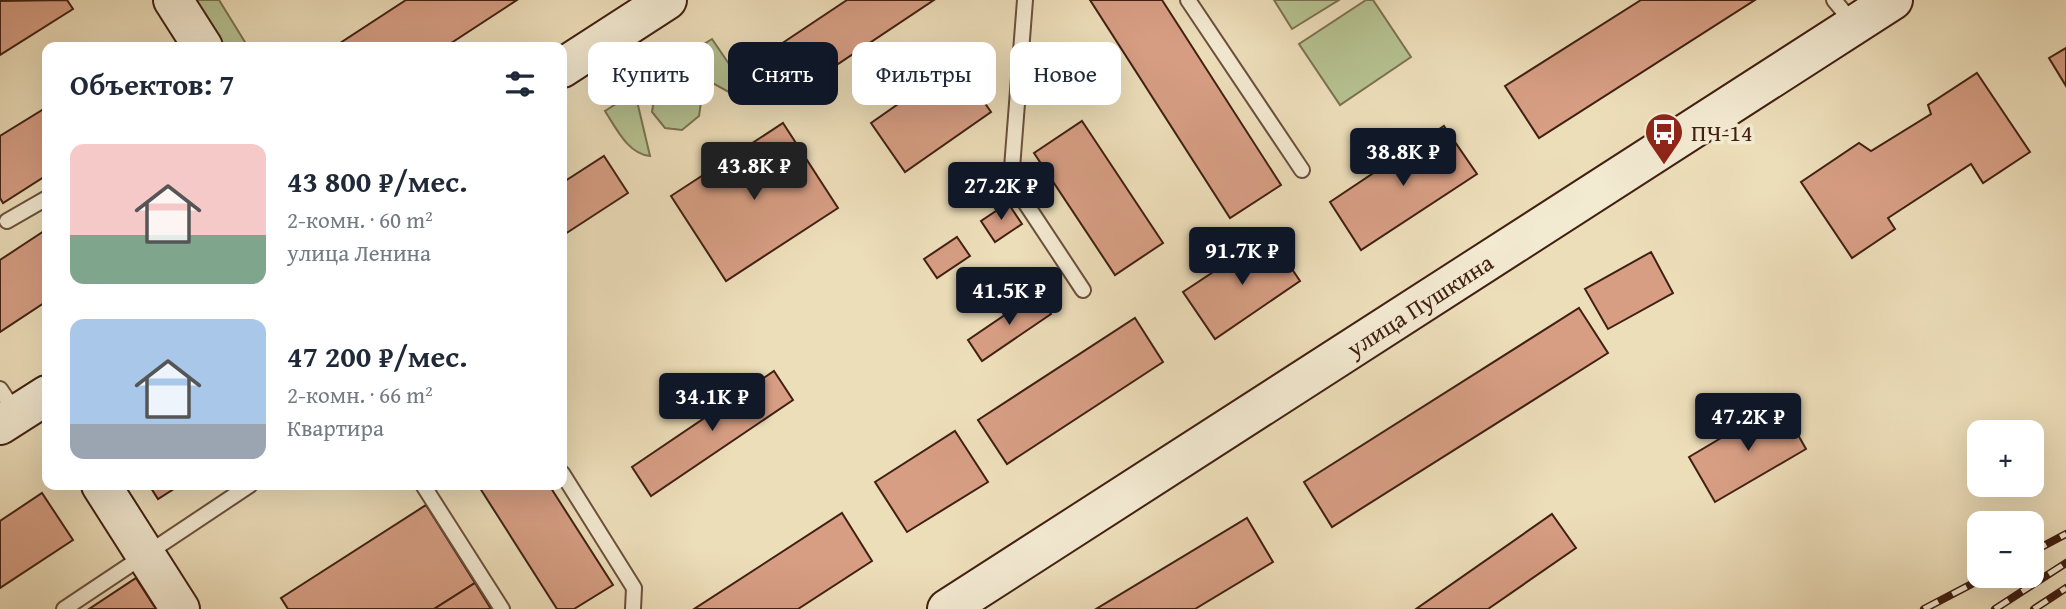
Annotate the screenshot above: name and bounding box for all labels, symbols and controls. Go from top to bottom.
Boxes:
chip: Купить [588,42,714,105]
chip: Снять [728,42,838,105]
chip: Фильтры [852,42,996,105]
chip: Новое [1010,42,1121,105]
text: Объектов: 7 [70,62,234,106]
icon: filters [501,65,539,103]
bus stop icon: ПЧ-14 [1643,111,1685,166]
place label: ПЧ-14 [1691,115,1752,150]
pin: 38.8K ₽ [1338,128,1468,188]
text: 38.8K ₽ [1366,134,1440,167]
pin: 43.8K ₽ [689,142,819,202]
text: 43.8K ₽ [717,148,791,181]
text: 43 800 ₽/мес. [287,159,468,203]
pin: 27.2K ₽ [936,162,1066,222]
text: 27.2K ₽ [964,168,1038,201]
icon: home [126,172,210,256]
text: 2-комн. · 60 m² [287,203,433,236]
pin: 91.7K ₽ [1177,228,1307,287]
text: 91.7K ₽ [1205,233,1279,266]
text: улица Ленина [287,236,431,269]
street label: улица Пушкина [1339,244,1500,366]
pin: 41.5K ₽ [944,268,1074,327]
text: 41.5K ₽ [972,273,1046,306]
text: 47 200 ₽/мес. [287,334,468,378]
icon: home [126,347,210,431]
pin: 34.1K ₽ [647,374,777,433]
text: 2-комн. · 66 m² [287,378,433,411]
text: 34.1K ₽ [675,379,749,412]
pin: 47.2K ₽ [1683,393,1813,453]
text: 47.2K ₽ [1711,399,1785,432]
text: Квартира [287,411,384,444]
map controls [1967,420,2044,588]
button: + [1967,420,2044,497]
button: − [1967,511,2044,588]

